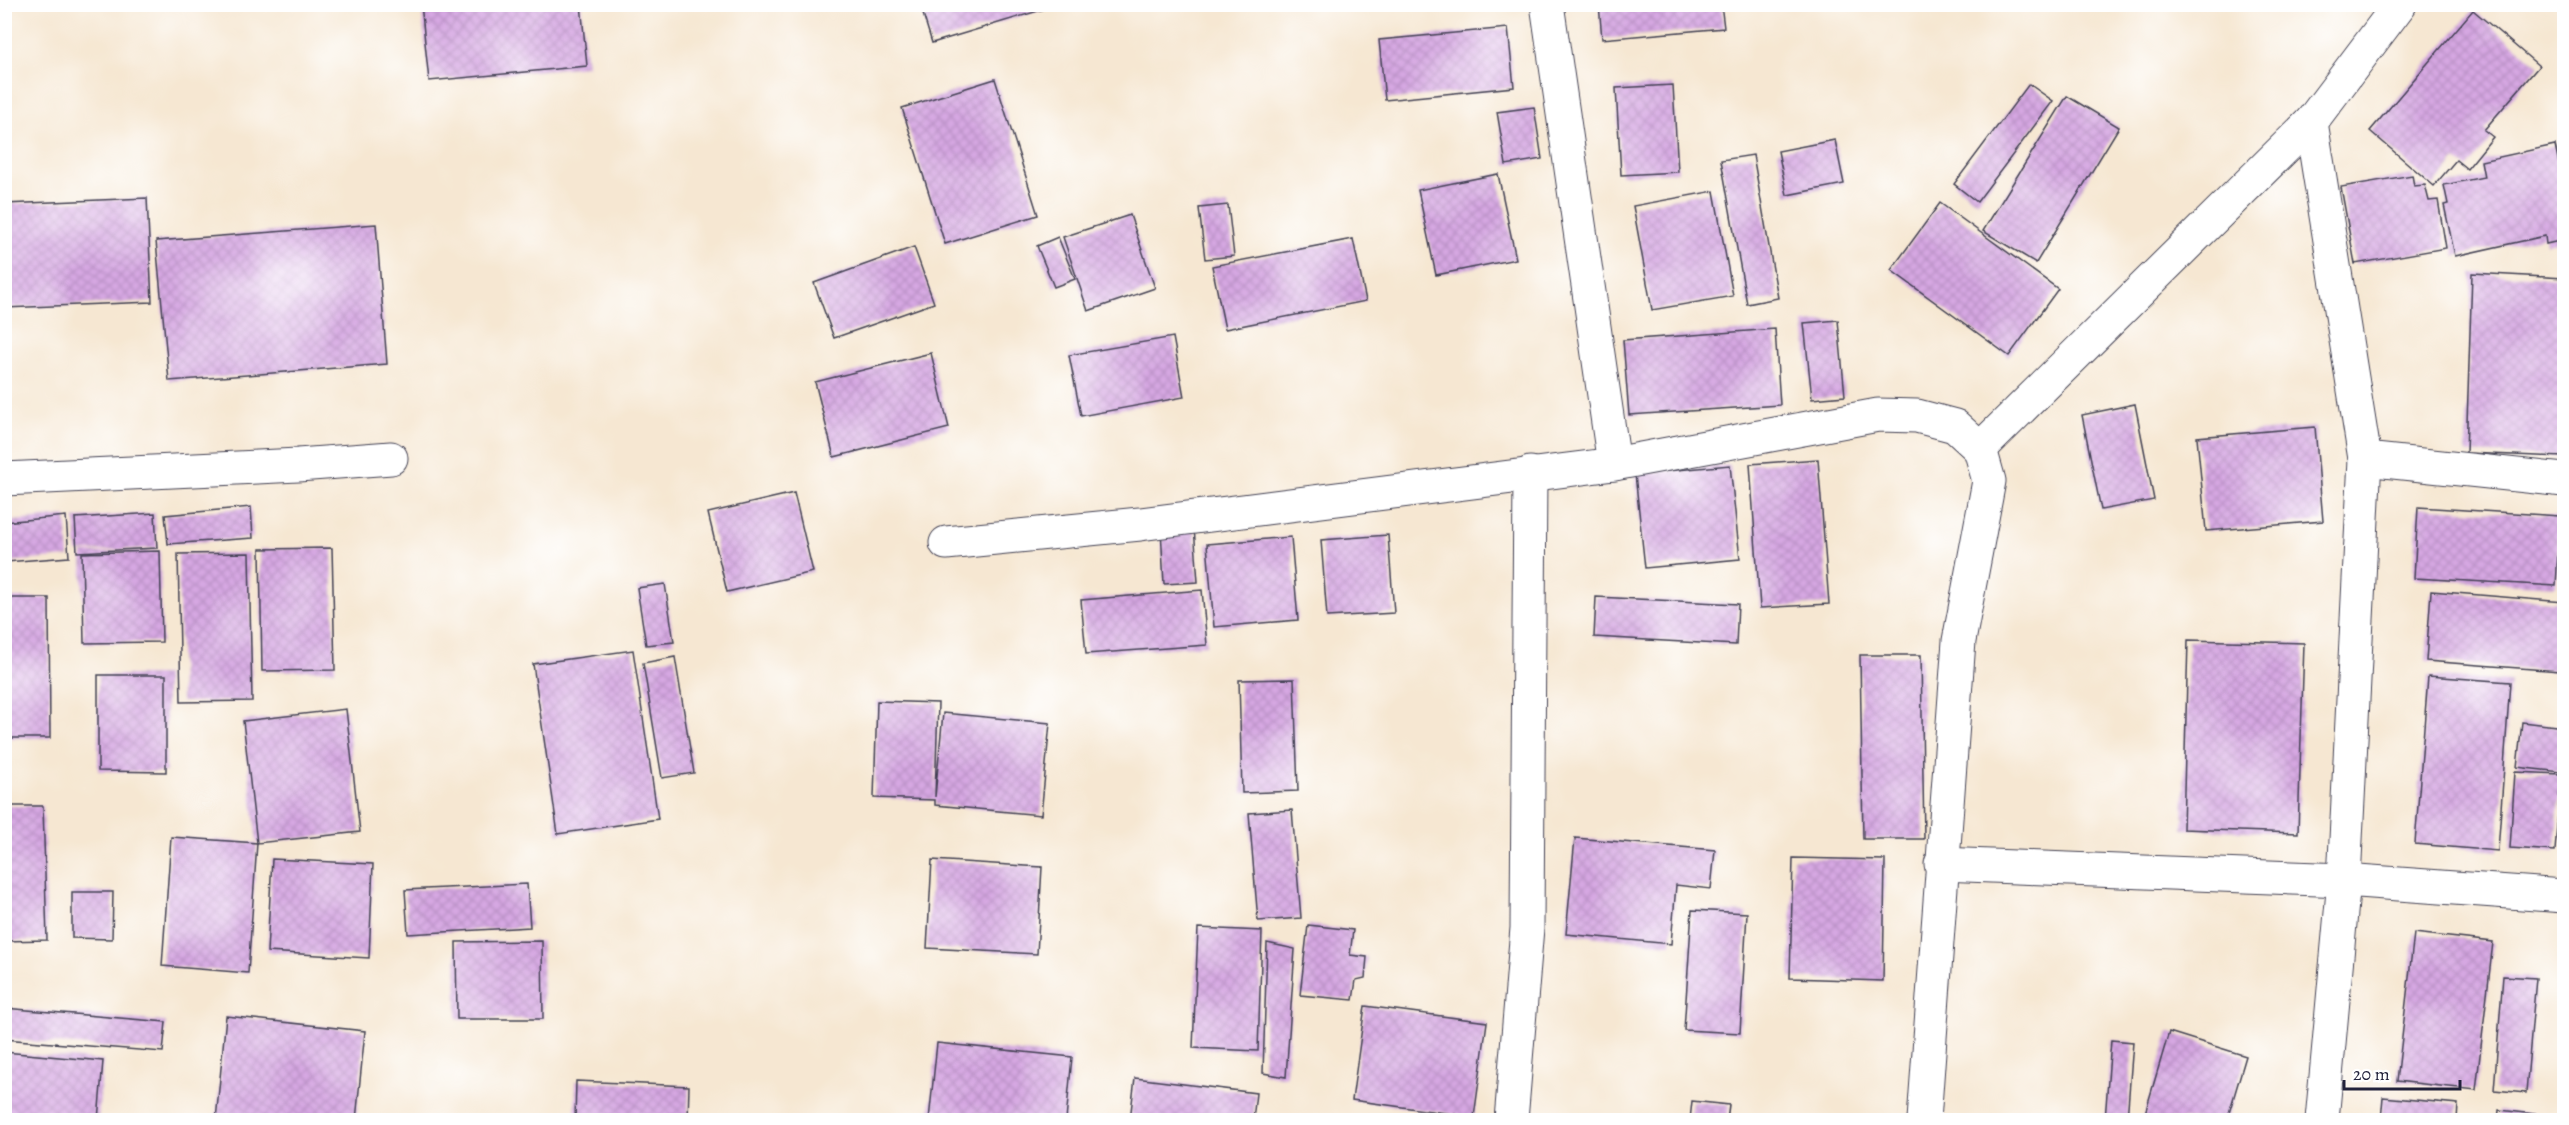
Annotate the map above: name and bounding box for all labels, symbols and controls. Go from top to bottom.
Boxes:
scale bar [2344,1053,2460,1091]
text: 20 m [2353,1062,2390,1086]

